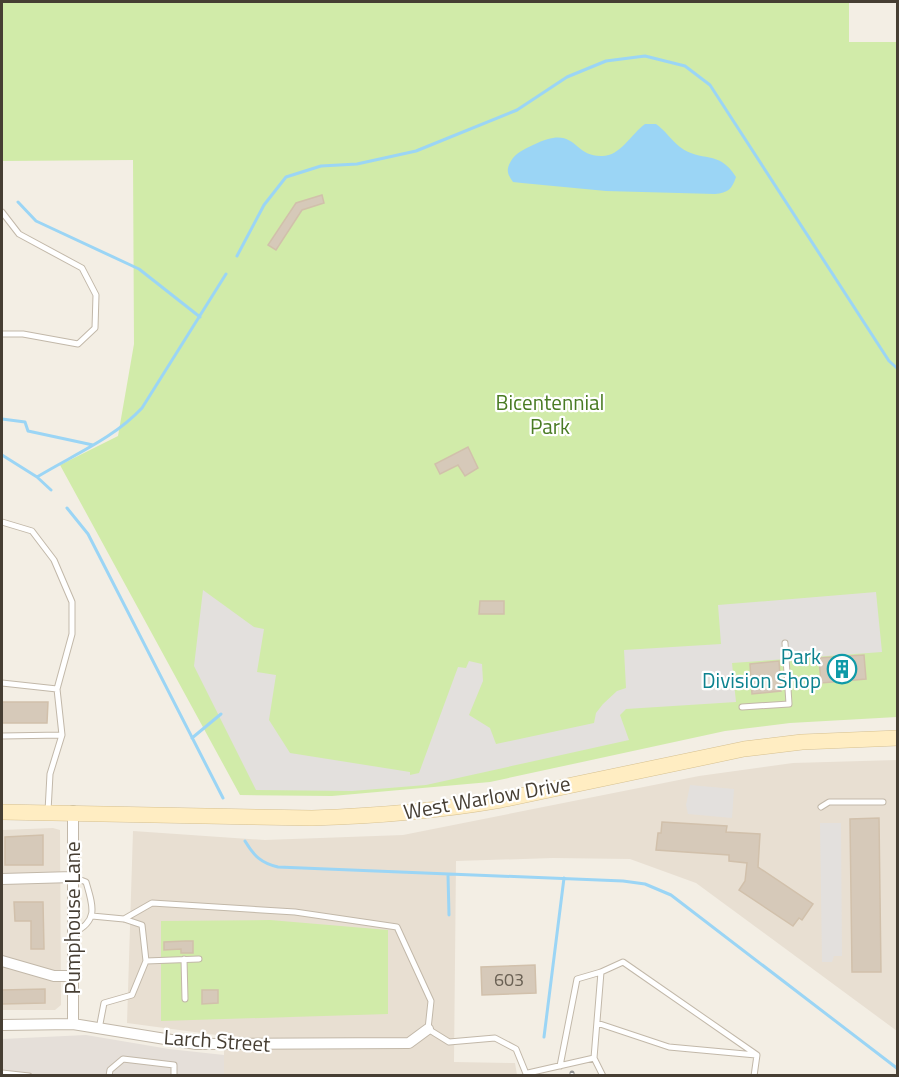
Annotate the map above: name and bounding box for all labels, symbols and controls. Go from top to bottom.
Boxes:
park label: Bicentennial Park [496,386,604,442]
place label: Park Division Shop [702,640,821,696]
building icon: Park Division Shop [826,653,858,685]
street label: West Warlow Drive [401,767,573,827]
street label: Pumphouse Lane [56,841,88,995]
house number: 603 [494,966,524,993]
street label: Larch Street [163,1020,272,1060]

